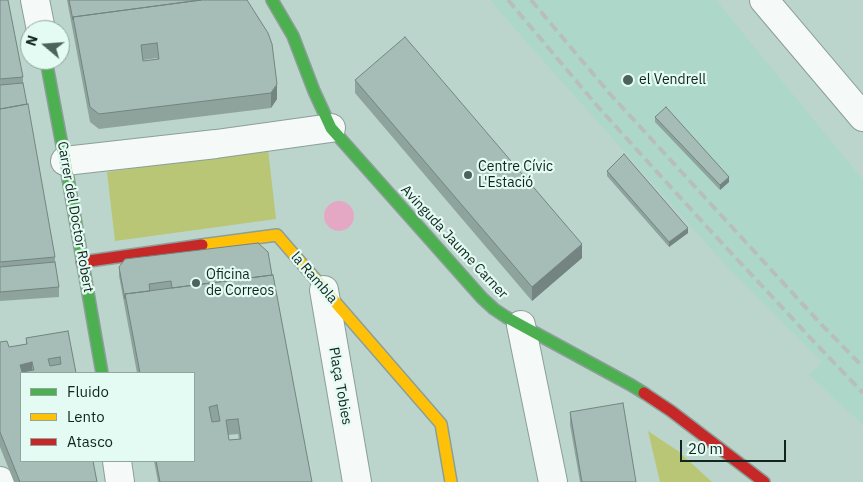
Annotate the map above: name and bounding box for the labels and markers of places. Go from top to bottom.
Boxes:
place label: el Vendrell [639,72,706,88]
marker: el Vendrell [621,73,635,87]
place label: Centre Cívic L'Estació [478,159,553,192]
marker: Centre Cívic L'Estació [462,169,474,181]
place label: Oficina de Correos [206,267,274,300]
marker: Oficina de Correos [190,277,202,289]

